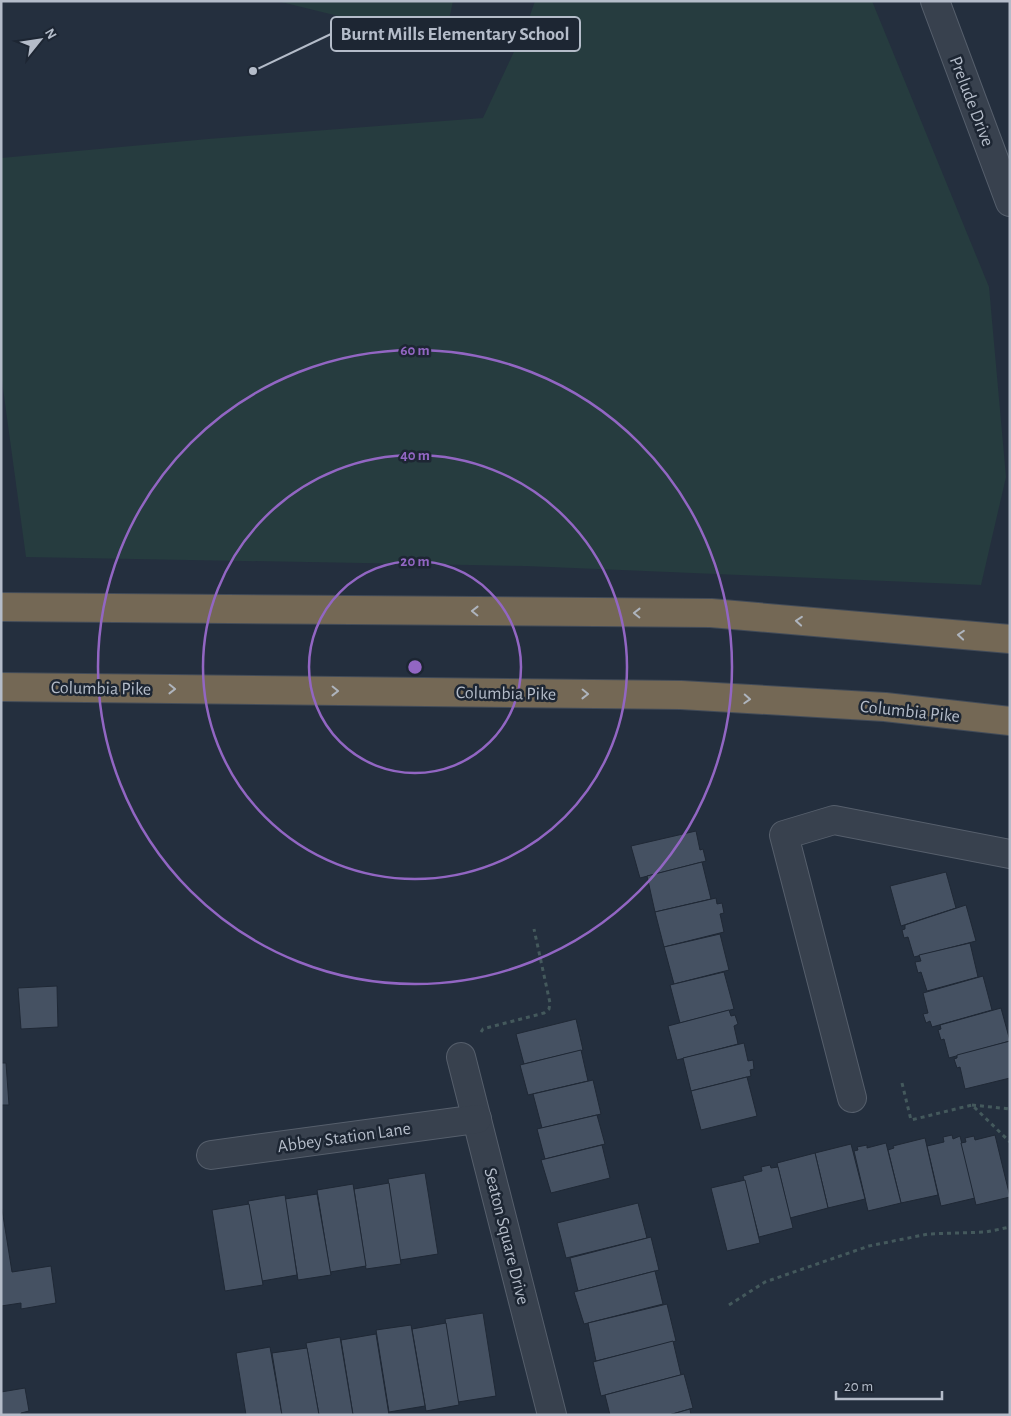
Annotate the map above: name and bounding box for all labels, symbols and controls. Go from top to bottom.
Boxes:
north arrow [15,15,65,65]
callout: Burnt Mills Elementary School [331,17,580,51]
text: Burnt Mills Elementary School [340,25,570,44]
text: N [42,26,59,42]
street label: Prelude Drive [946,54,996,149]
text: 60 m [400,343,430,358]
text: 40 m [400,448,430,463]
text: 20 m [400,554,430,569]
one-way arrow [470,606,478,616]
one-way arrow [633,608,640,618]
one-way arrow [795,616,803,627]
one-way arrow [957,629,965,640]
centre of rings [406,658,424,676]
street label: Columbia Pike [51,679,151,699]
one-way arrow [169,684,177,694]
street label: Columbia Pike [456,684,556,704]
one-way arrow [332,686,339,696]
one-way arrow [582,689,589,699]
one-way arrow [744,693,752,704]
street label: Columbia Pike [859,698,961,726]
street label: Abbey Station Lane [276,1120,412,1156]
street label: Seaton Square Drive [480,1166,532,1306]
scale bar [836,1368,942,1400]
text: 20 m [844,1379,873,1394]

